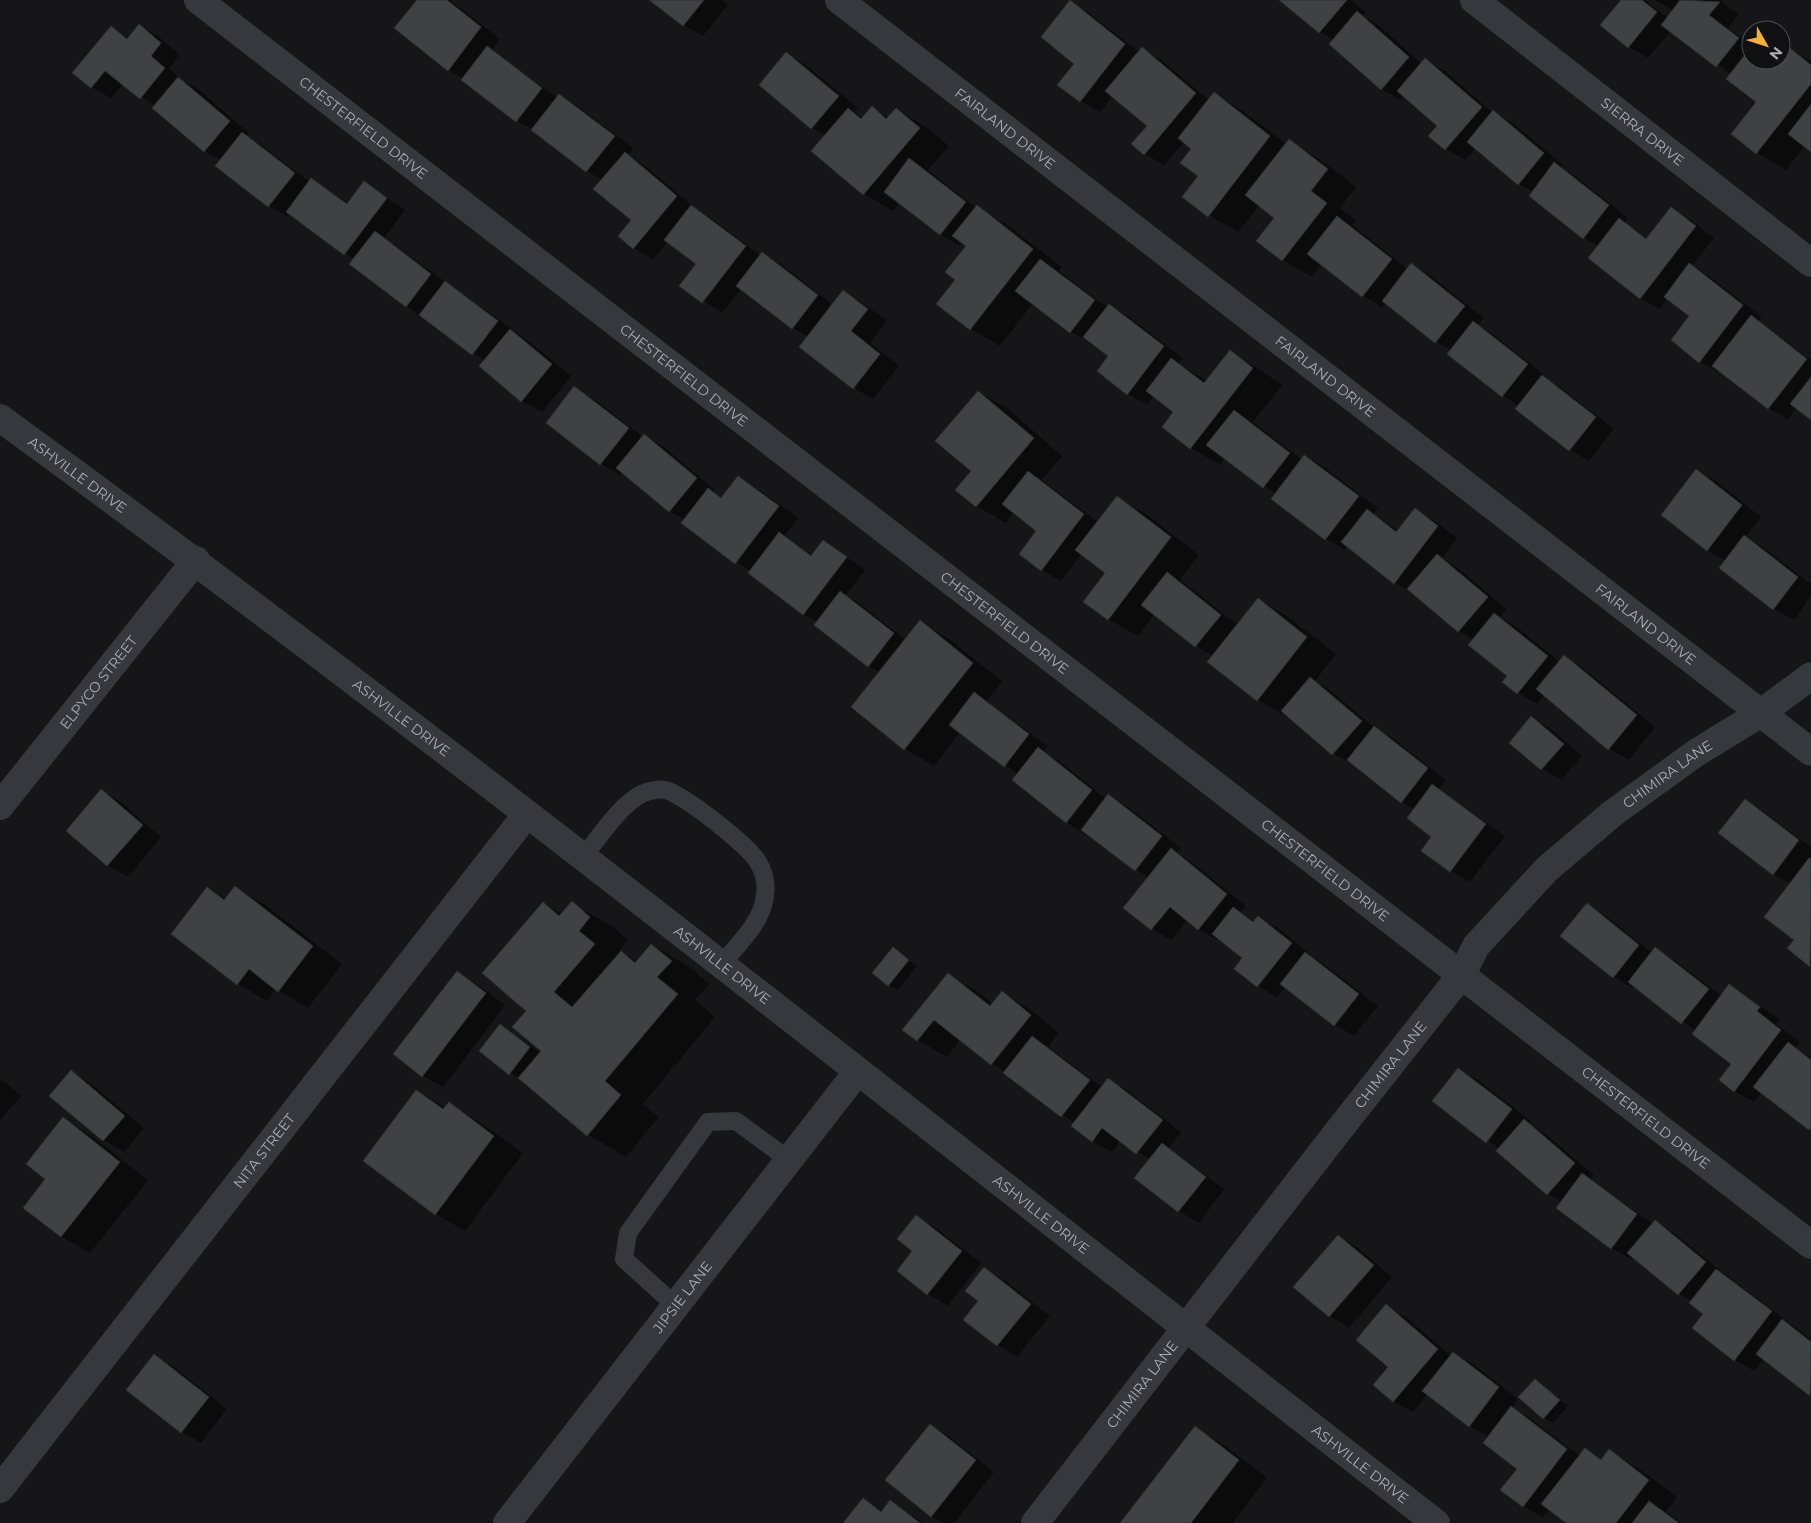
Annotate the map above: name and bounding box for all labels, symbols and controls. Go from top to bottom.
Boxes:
north arrow [1741,20,1791,70]
text: N [1766,43,1787,63]
street label: CHESTERFIELD DRIVE [296,72,431,183]
street label: FAIRLAND DRIVE [951,84,1059,173]
street label: SIERRA DRIVE [1597,94,1688,170]
street label: CHESTERFIELD DRIVE [616,320,752,430]
street label: FAIRLAND DRIVE [1271,332,1379,421]
street label: ASHVILLE DRIVE [25,433,130,517]
street label: CHESTERFIELD DRIVE [937,567,1072,678]
street label: FAIRLAND DRIVE [1592,580,1700,669]
street label: ELPYCO STREET [56,632,141,733]
street label: ASHVILLE DRIVE [349,675,454,761]
street label: CHIMIRA LANE [1619,736,1716,812]
street label: CHESTERFIELD DRIVE [1257,815,1393,925]
street label: ASHVILLE DRIVE [670,922,774,1008]
street label: CHIMIRA LANE [1351,1017,1430,1112]
street label: CHESTERFIELD DRIVE [1578,1062,1714,1173]
street label: NITA STREET [229,1110,299,1192]
street label: ASHVILLE DRIVE [989,1171,1093,1258]
street label: JIPSIE LANE [648,1258,716,1337]
street label: CHIMIRA LANE [1102,1337,1182,1432]
street label: ASHVILLE DRIVE [1308,1421,1412,1507]

